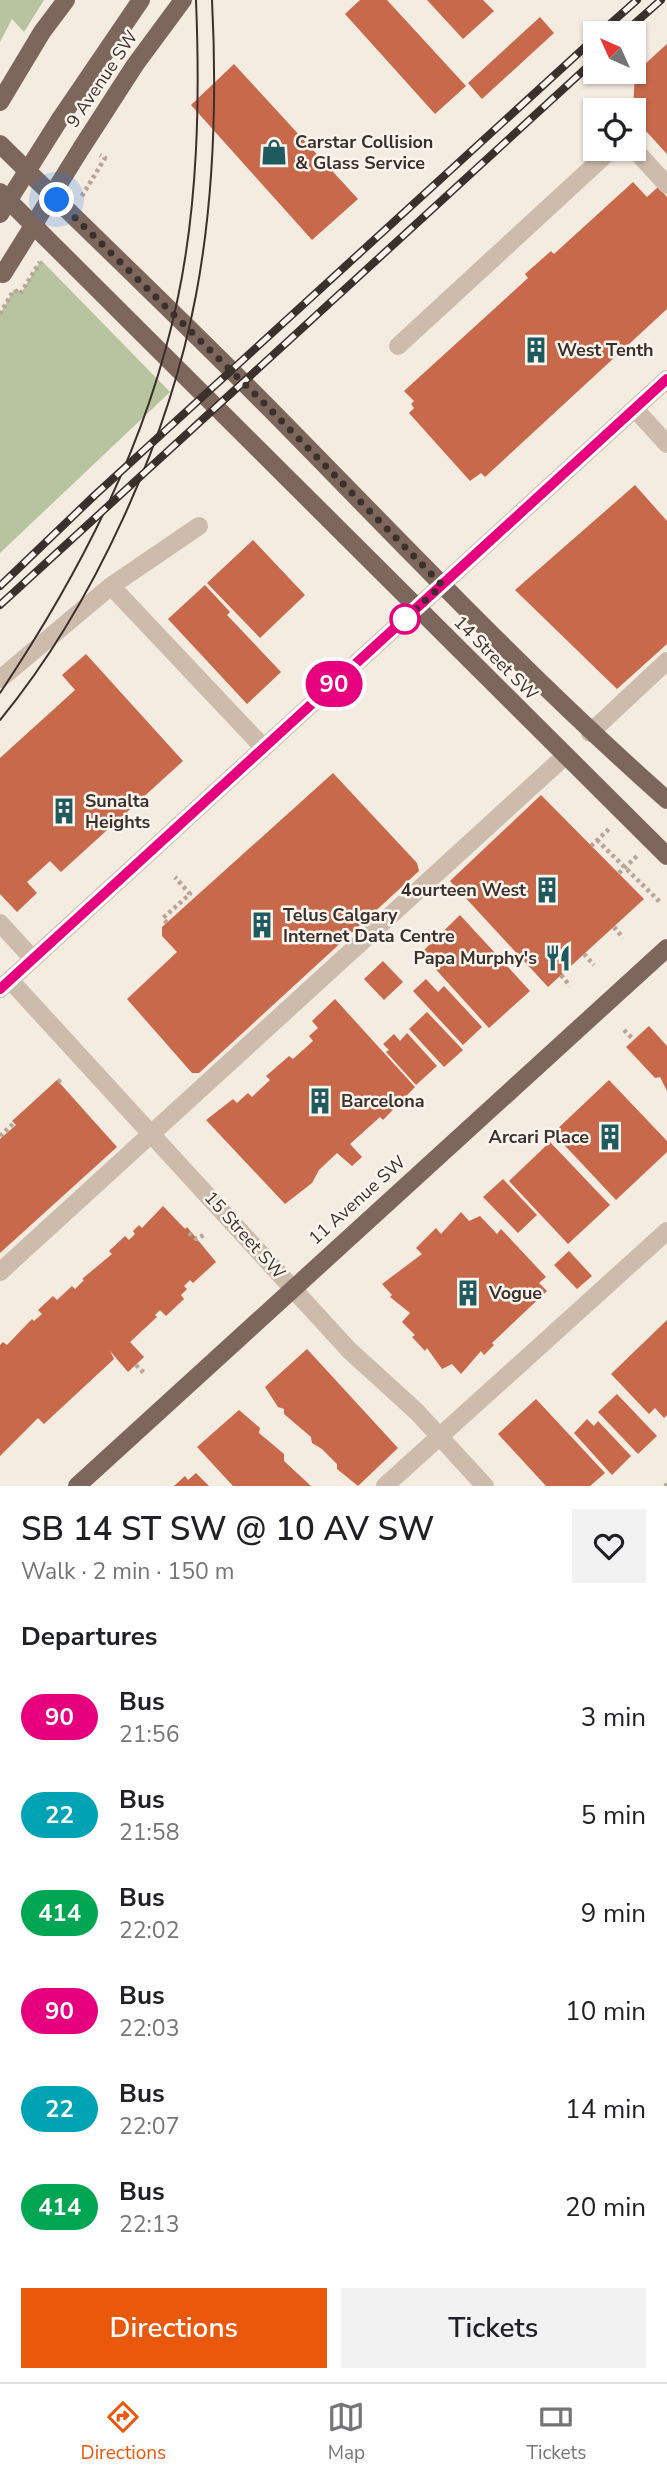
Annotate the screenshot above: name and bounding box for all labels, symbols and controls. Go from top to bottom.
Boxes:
north arrow [583,21,646,84]
map controls [583,21,646,161]
street label: 9 Avenue SW [61,26,143,132]
button: locate [583,98,646,161]
place label: Carstar Collision & Glass Service [295,130,433,175]
shop icon: Carstar Collision & Glass Service [259,137,289,167]
your location [39,182,74,217]
building icon: West Tenth [521,335,551,365]
place label: West Tenth [557,338,654,362]
unlabelled marker [390,604,420,634]
street label: 14 Street SW [448,610,544,706]
line badge: 90 [302,661,366,707]
text: 90 [320,668,348,700]
place label: Sunalta Heights [85,789,151,834]
building icon: Sunalta Heights [49,796,79,826]
building icon: 4ourteen West [532,875,562,905]
place label: 4ourteen West [401,878,526,902]
place label: Telus Calgary Internet Data Centre [283,903,455,948]
building icon: Telus Calgary Internet Data Centre [247,910,277,940]
restaurant icon: Papa Murphy's [543,943,573,973]
place label: Papa Murphy's [413,946,537,970]
building icon: Barcelona [305,1086,335,1116]
place label: Barcelona [341,1089,425,1113]
building icon: Arcari Place [595,1122,625,1152]
place label: Arcari Place [489,1125,589,1149]
street label: 11 Avenue SW [303,1150,411,1250]
street label: 15 Street SW [199,1186,291,1284]
building icon: Vogue [453,1278,483,1308]
place label: Vogue [488,1281,542,1305]
text: SB 14 ST SW @ 10 AV SW [21,1507,434,1552]
button: heart [572,1509,646,1583]
text: Walk · 2 min · 150 m [21,1556,234,1587]
text: Departures [21,1619,157,1654]
text: Bus [119,1684,165,1719]
text: 3 min [581,1700,646,1735]
text: 90 [45,1701,74,1733]
text: 21:56 [119,1719,179,1750]
text: Bus [119,1782,165,1817]
text: 5 min [581,1798,646,1833]
text: 22 [45,1799,74,1831]
text: 21:58 [119,1817,179,1848]
text: Bus [119,1880,165,1915]
text: 9 min [581,1896,646,1931]
text: 414 [38,1897,81,1929]
text: 22:02 [119,1915,179,1946]
text: Bus [119,1978,165,2013]
text: 10 min [565,1994,646,2029]
text: 90 [45,1995,74,2027]
text: 22:03 [119,2013,179,2044]
text: Bus [119,2076,165,2111]
text: 14 min [565,2092,646,2127]
text: 22 [45,2093,74,2125]
text: 22:07 [119,2111,179,2142]
text: Bus [119,2174,165,2209]
text: 20 min [565,2190,646,2225]
text: 414 [38,2191,81,2223]
text: 22:13 [119,2209,179,2240]
button: Directions [21,2288,327,2368]
button: Tickets [341,2288,646,2368]
tab: Directions [81,2398,166,2466]
tab: Map [327,2398,365,2466]
tab: Tickets [527,2398,586,2466]

